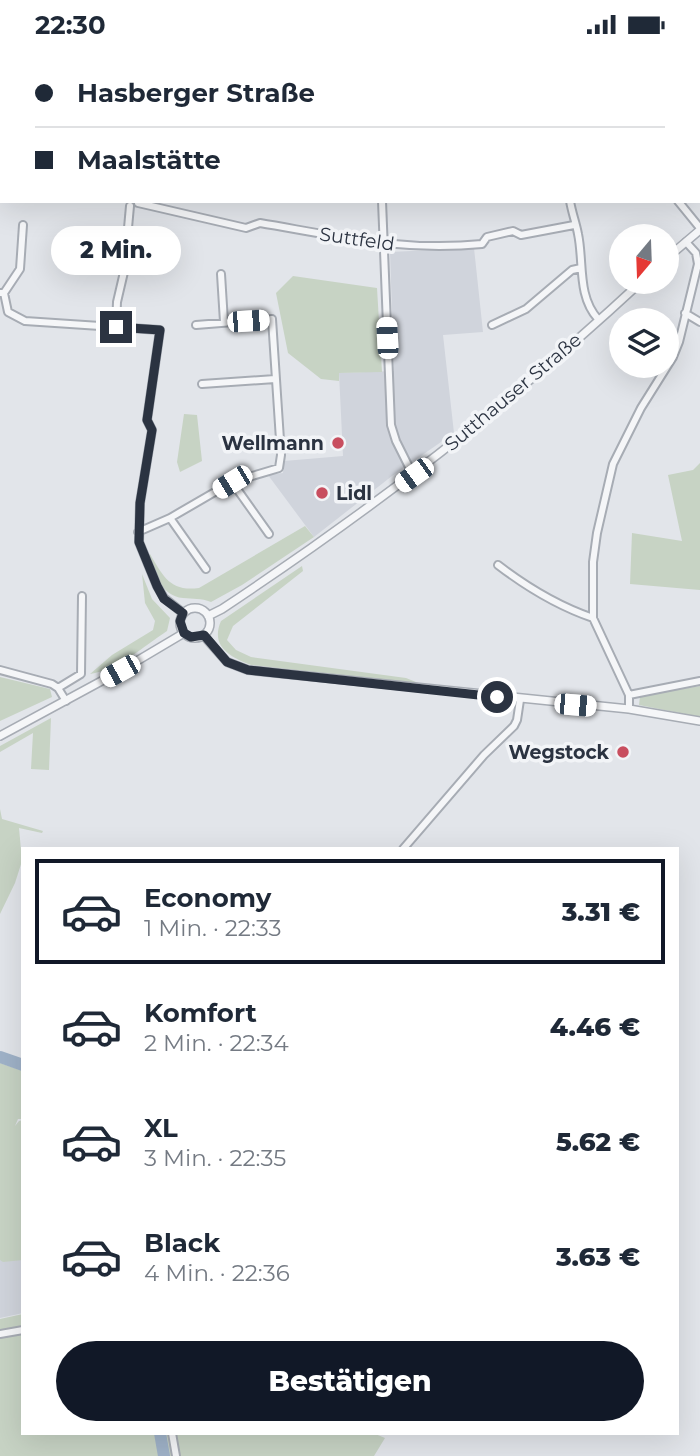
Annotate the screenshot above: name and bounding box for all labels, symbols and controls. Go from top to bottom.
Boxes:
text: 22:30 [35,9,106,41]
text: Hasberger Straße [77,77,315,109]
text: Maalstätte [77,144,221,176]
street label: Suttfeld [318,222,396,256]
north arrow [609,224,679,294]
map controls [609,224,679,378]
callout: 2 Min. [51,225,181,275]
text: 2 Min. [80,236,152,264]
button: layers [609,308,679,378]
car [227,309,270,333]
route end [100,311,132,343]
car [376,316,399,360]
street label: Sutthauser Straße [440,328,586,456]
place label: Wellmann [222,432,324,455]
marker: Wellmann [330,435,346,451]
car [391,454,438,496]
car [209,462,256,502]
place label: Lidl [336,482,372,505]
marker: Lidl [314,485,330,501]
car [97,652,144,690]
route start [481,681,513,713]
car [554,693,597,717]
place label: Wegstock [509,741,610,764]
marker: Wegstock [615,744,631,760]
icon: car [60,880,123,943]
text: Economy [144,882,271,914]
text: 3.31 € [562,896,640,928]
text: 1 Min. · 22:33 [144,914,282,942]
icon: car [60,995,123,1058]
text: Komfort [144,997,257,1029]
text: 4.46 € [550,1011,640,1043]
text: 2 Min. · 22:34 [144,1029,289,1057]
icon: car [60,1110,123,1173]
text: XL [144,1112,178,1144]
text: 5.62 € [556,1126,640,1158]
text: 3 Min. · 22:35 [144,1144,286,1172]
icon: car [60,1225,123,1288]
text: Black [144,1227,220,1259]
text: 3.63 € [556,1241,640,1273]
text: 4 Min. · 22:36 [144,1259,290,1287]
button: Bestätigen [56,1341,644,1421]

